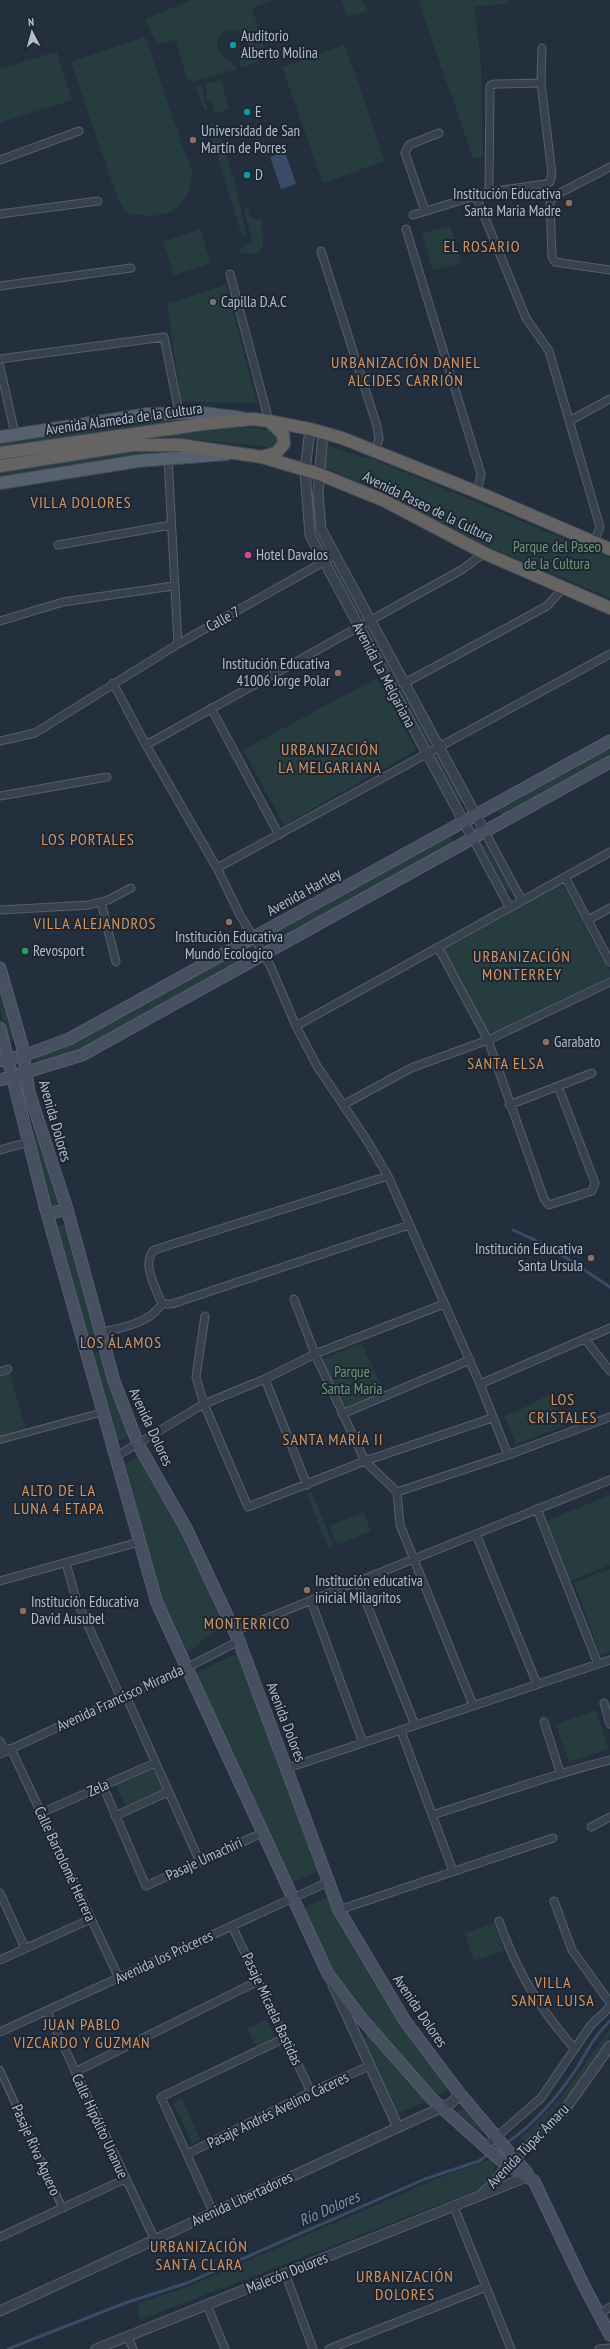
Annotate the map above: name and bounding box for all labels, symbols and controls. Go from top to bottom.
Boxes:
north arrow [12,12,52,52]
text: N [27,15,35,29]
place label: Auditorio Alberto Molina [241,26,318,62]
marker: Auditorio Alberto Molina [228,40,238,50]
place label: E [255,102,261,121]
marker: E [242,107,252,117]
place label: Universidad de San Martín de Porres [201,121,300,157]
marker: Universidad de San Martín de Porres [188,135,198,145]
place label: D [255,165,263,184]
marker: D [242,170,252,180]
place label: Institución Educativa Santa Maria Madre [453,184,561,220]
marker: Institución Educativa Santa Maria Madre [564,198,574,208]
district label: EL ROSARIO [444,236,520,256]
place label: Capilla D.A.C [221,292,287,311]
marker: Capilla D.A.C [208,297,218,307]
district label: URBANIZACIÓN DANIEL ALCIDES CARRIÓN [331,352,481,390]
street label: Avenida Alameda de la Cultura [44,398,203,439]
street label: Avenida Paseo de la Cultura [360,467,497,546]
district label: VILLA DOLORES [29,492,132,512]
park label: Parque del Paseo de la Cultura [513,537,601,573]
place label: Hotel Davalos [256,545,328,564]
marker: Hotel Davalos [243,550,253,560]
street label: Calle 7 [202,602,243,636]
street label: Avenida La Melgariana [349,619,420,731]
place label: Institución Educativa 41006 Jorge Polar [222,654,331,690]
marker: Institución Educativa 41006 Jorge Polar [333,668,343,678]
district label: URBANIZACIÓN LA MELGARIANA [278,739,382,777]
district label: LOS PORTALES [41,829,135,849]
street label: Avenida Hartley [263,863,344,920]
district label: VILLA ALEJANDROS [33,913,156,933]
marker: Institución Educativa Mundo Ecologico [224,917,234,927]
place label: Institución Educativa Mundo Ecologico [175,927,283,963]
place label: Revosport [33,941,85,960]
marker: Revosport [20,946,30,956]
district label: URBANIZACIÓN MONTERREY [473,946,571,984]
place label: Garabato [554,1032,601,1051]
marker: Garabato [541,1037,551,1047]
district label: SANTA ELSA [467,1053,545,1073]
street label: Avenida Dolores [35,1078,76,1164]
place label: Institución Educativa Santa Ursula [475,1239,583,1275]
marker: Institución Educativa Santa Ursula [586,1253,596,1263]
district label: LOS ÁLAMOS [80,1332,162,1352]
park label: Parque Santa Maria [321,1362,383,1398]
street label: Avenida Dolores [125,1385,178,1469]
district label: LOS CRISTALES [529,1389,597,1427]
district label: SANTA MARÍA II [283,1429,383,1449]
district label: ALTO DE LA LUNA 4 ETAPA [13,1480,105,1518]
place label: Institución educativa inicial Milagritos [315,1571,423,1607]
marker: Institución educativa inicial Milagritos [302,1585,312,1595]
place label: Institución Educativa David Ausubel [31,1592,139,1628]
marker: Institución Educativa David Ausubel [18,1606,28,1616]
district label: MONTERRICO [204,1613,290,1633]
street label: Avenida Francisco Miranda [53,1660,186,1735]
street label: Avenida Dolores [263,1679,310,1764]
street label: Zela [84,1774,112,1801]
street label: Calle Bartolomé Herrera [30,1803,100,1924]
street label: Pasaje Umachiri [163,1833,245,1885]
street label: Avenida los Próceres [112,1926,216,1988]
street label: Pasaje Micaela Bastidas [238,1949,307,2068]
street label: Avenida Dolores [389,1971,452,2051]
district label: VILLA SANTA LUISA [511,1972,595,2010]
district label: JUAN PABLO VIZCARDO Y GUZMAN [12,2014,151,2052]
street label: Pasaje Andrés Avelino Cáceres [204,2067,352,2152]
street label: Calle Hipólito Unanue [68,2070,133,2181]
street label: Avenida Túpac Amaru [483,2100,573,2192]
street label: Pasaje Riva Aguero [8,2101,65,2198]
street label: Avenida Libertadores [188,2167,295,2230]
water label: Río Dolores [296,2185,364,2230]
district label: URBANIZACIÓN SANTA CLARA [150,2236,248,2274]
street label: Malecón Dolores [243,2248,330,2297]
district label: URBANIZACIÓN DOLORES [356,2266,454,2304]

